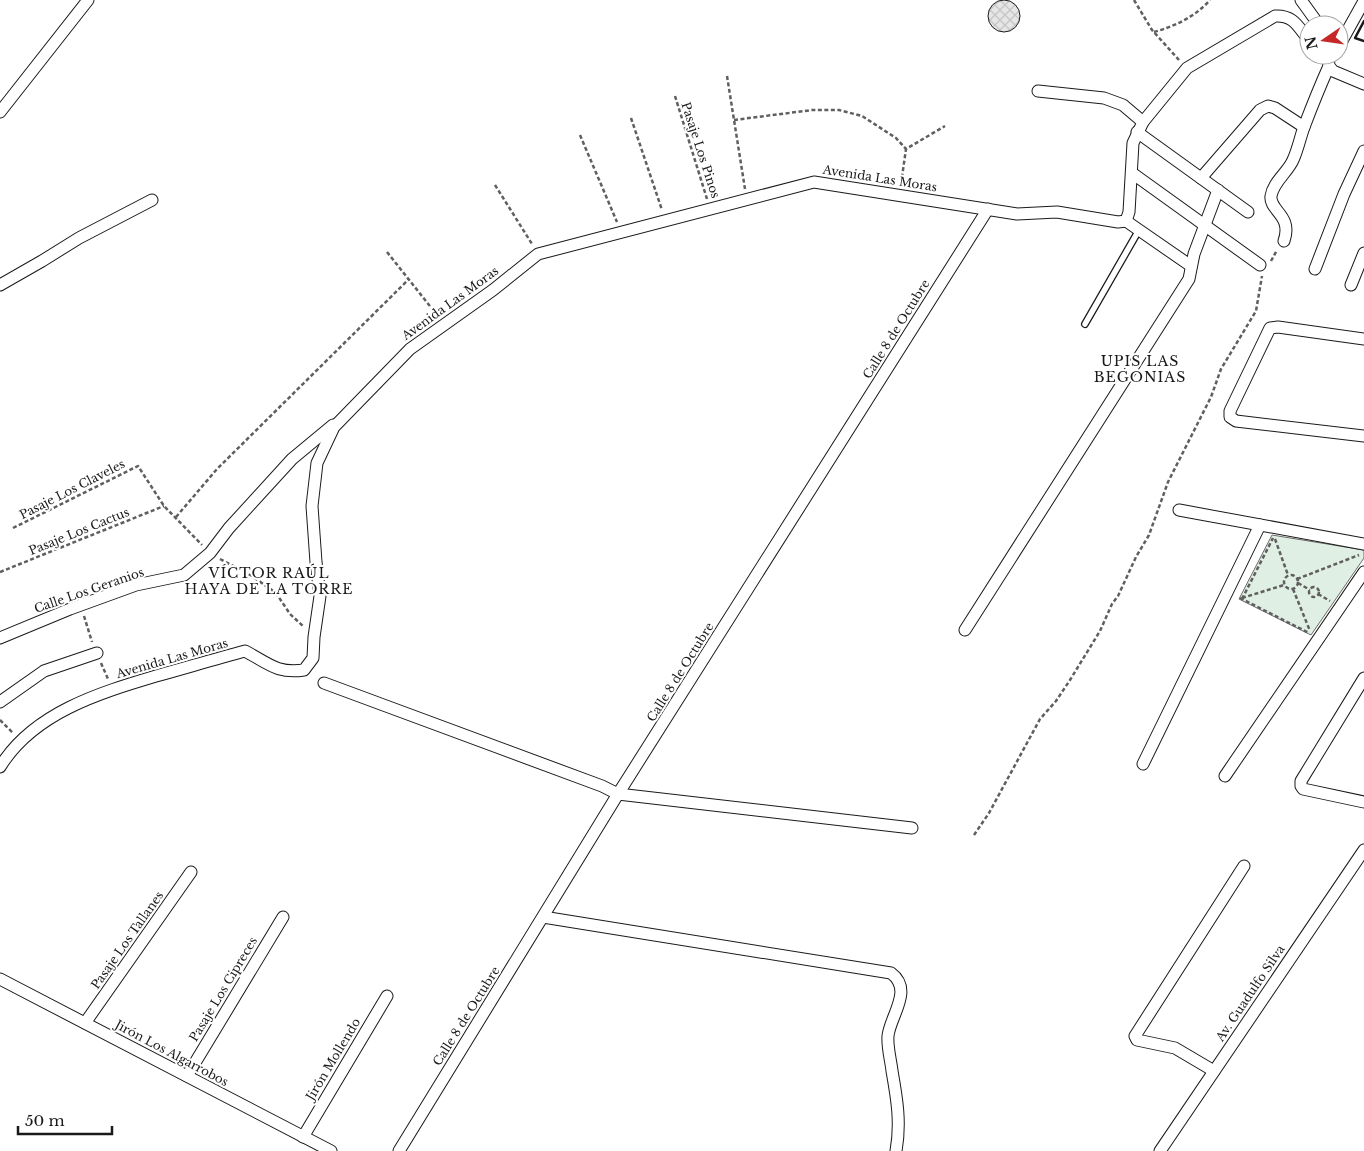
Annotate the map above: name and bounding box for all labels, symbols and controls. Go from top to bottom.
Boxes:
north arrow [1299,15,1349,65]
text: N [1301,34,1322,51]
street label: Pasaje Los Pinos [678,100,724,200]
street label: Avenida Las Moras [821,161,938,194]
street label: Avenida Las Moras [398,263,501,344]
street label: Calle 8 de Octubre [859,277,933,381]
district label: UPIS LAS BEGONIAS [1094,352,1186,386]
street label: Pasaje Los Claveles [17,456,127,522]
street label: Pasaje Los Cactus [27,504,131,558]
district label: VÍCTOR RAÚL HAYA DE LA TORRE [184,563,354,598]
street label: Calle Los Geranios [32,564,146,616]
street label: Calle 8 de Octubre [643,620,717,724]
street label: Avenida Las Moras [113,635,230,681]
street label: Pasaje Los Tallanes [88,888,166,992]
street label: Pasaje Los Cipreces [186,934,260,1044]
street label: Av. Guadulfo Silva [1212,942,1288,1045]
street label: Calle 8 de Octubre [429,964,503,1068]
street label: Jirón Mollendo [302,1015,364,1105]
street label: Jirón Los Algarrobos [111,1016,231,1089]
scale bar [18,1104,111,1136]
text: 50 m [25,1111,65,1130]

